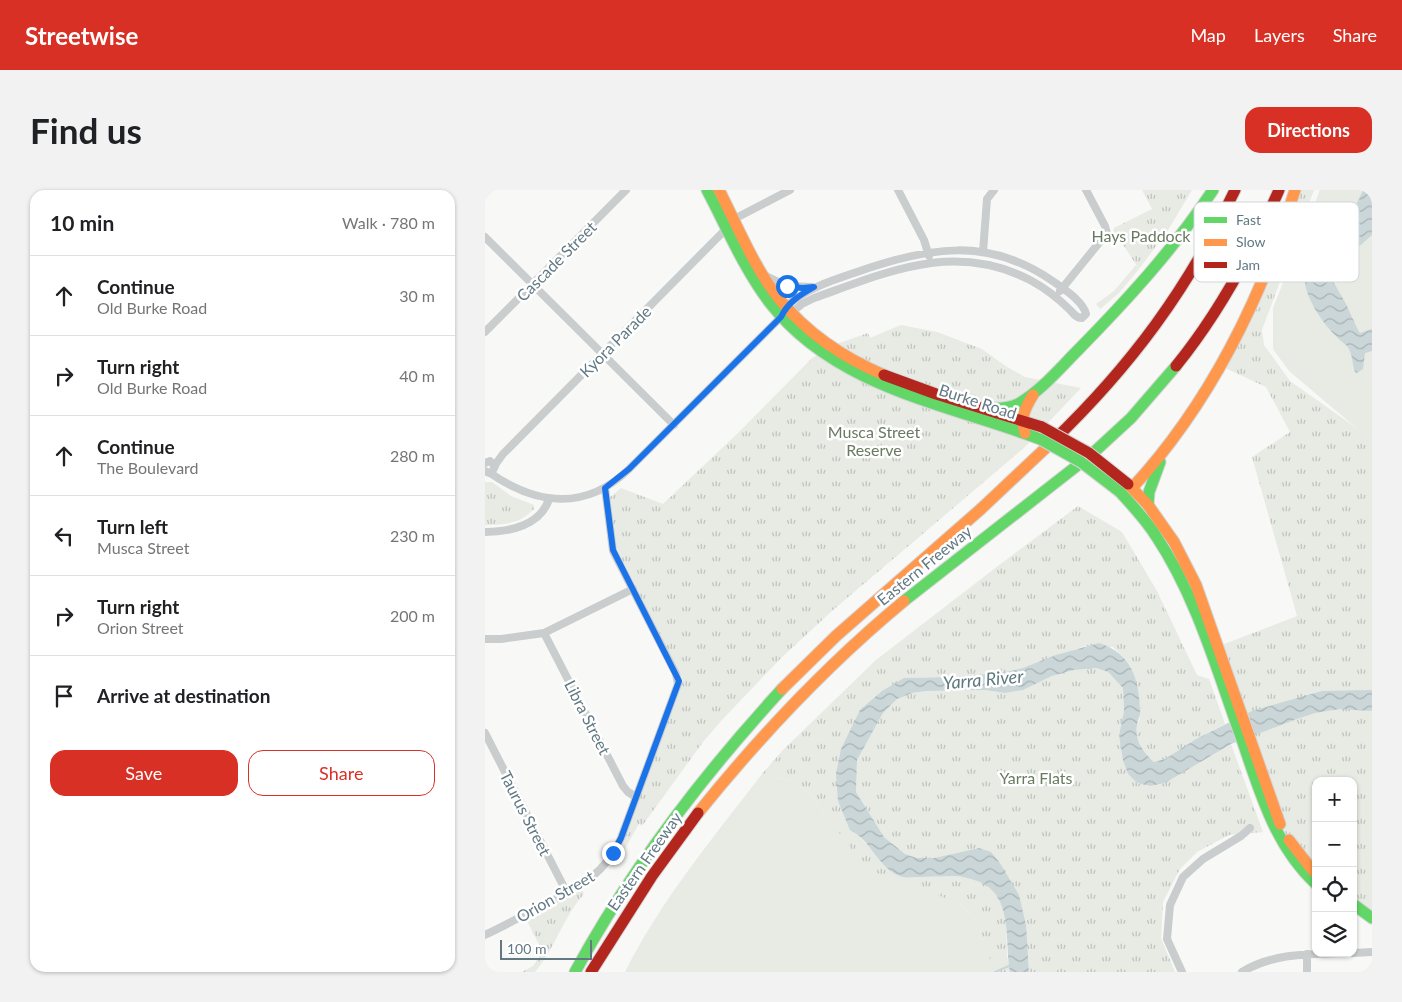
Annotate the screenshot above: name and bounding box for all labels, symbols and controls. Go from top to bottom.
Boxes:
text: Streetwise [25,21,138,50]
text: Map [1190,24,1226,46]
text: Layers [1254,24,1305,46]
text: Share [1333,24,1377,46]
button: Directions [1245,107,1372,153]
text: Find us [30,109,142,151]
legend [1194,202,1359,282]
text: 10 min [50,210,114,235]
text: Fast [1236,211,1261,228]
text: Walk · 780 m [342,213,435,232]
street label: Cascade Street [512,217,600,305]
park label: Hays Paddock [1092,226,1191,245]
text: Slow [1236,233,1266,250]
text: Jam [1236,256,1260,273]
text: Continue [97,275,175,298]
route start [776,275,799,298]
icon: ahead [50,282,78,310]
text: 30 m [399,286,435,305]
text: Old Burke Road [97,298,207,317]
street label: Kyora Parade [575,301,655,381]
text: Turn right [97,355,179,378]
icon: right [50,362,78,390]
text: 40 m [399,366,435,385]
text: Old Burke Road [97,378,207,397]
street label: Burke Road [937,380,1019,422]
park label: Musca Street Reserve [828,422,920,459]
text: Continue [97,435,175,458]
icon: ahead [50,442,78,470]
text: 280 m [390,446,435,465]
text: The Boulevard [97,458,199,477]
text: Turn left [97,515,168,538]
street label: Eastern Freeway [873,521,976,609]
icon: left [50,522,78,550]
text: 230 m [390,526,435,545]
text: Musca Street [97,538,189,557]
text: Turn right [97,595,179,618]
icon: right [50,602,78,630]
text: 200 m [390,606,435,625]
text: Orion Street [97,618,184,637]
water label: Yarra River [942,664,1025,693]
street label: Libra Street [561,677,615,758]
icon: arrive [50,682,78,710]
text: Arrive at destination [97,684,270,707]
button: Save [50,750,238,796]
button: Share [248,750,435,796]
street label: Taurus Street [497,768,556,859]
park label: Yarra Flats [1000,768,1073,787]
map controls [1312,777,1357,957]
button: + [1312,777,1357,822]
street label: Eastern Freeway [603,807,686,914]
button: − [1312,822,1357,867]
route end [602,842,625,865]
street label: Orion Street [513,866,597,926]
button: locate [1312,867,1357,912]
button: layers [1312,912,1357,957]
scale bar [500,937,593,960]
text: 100 m [507,940,546,957]

